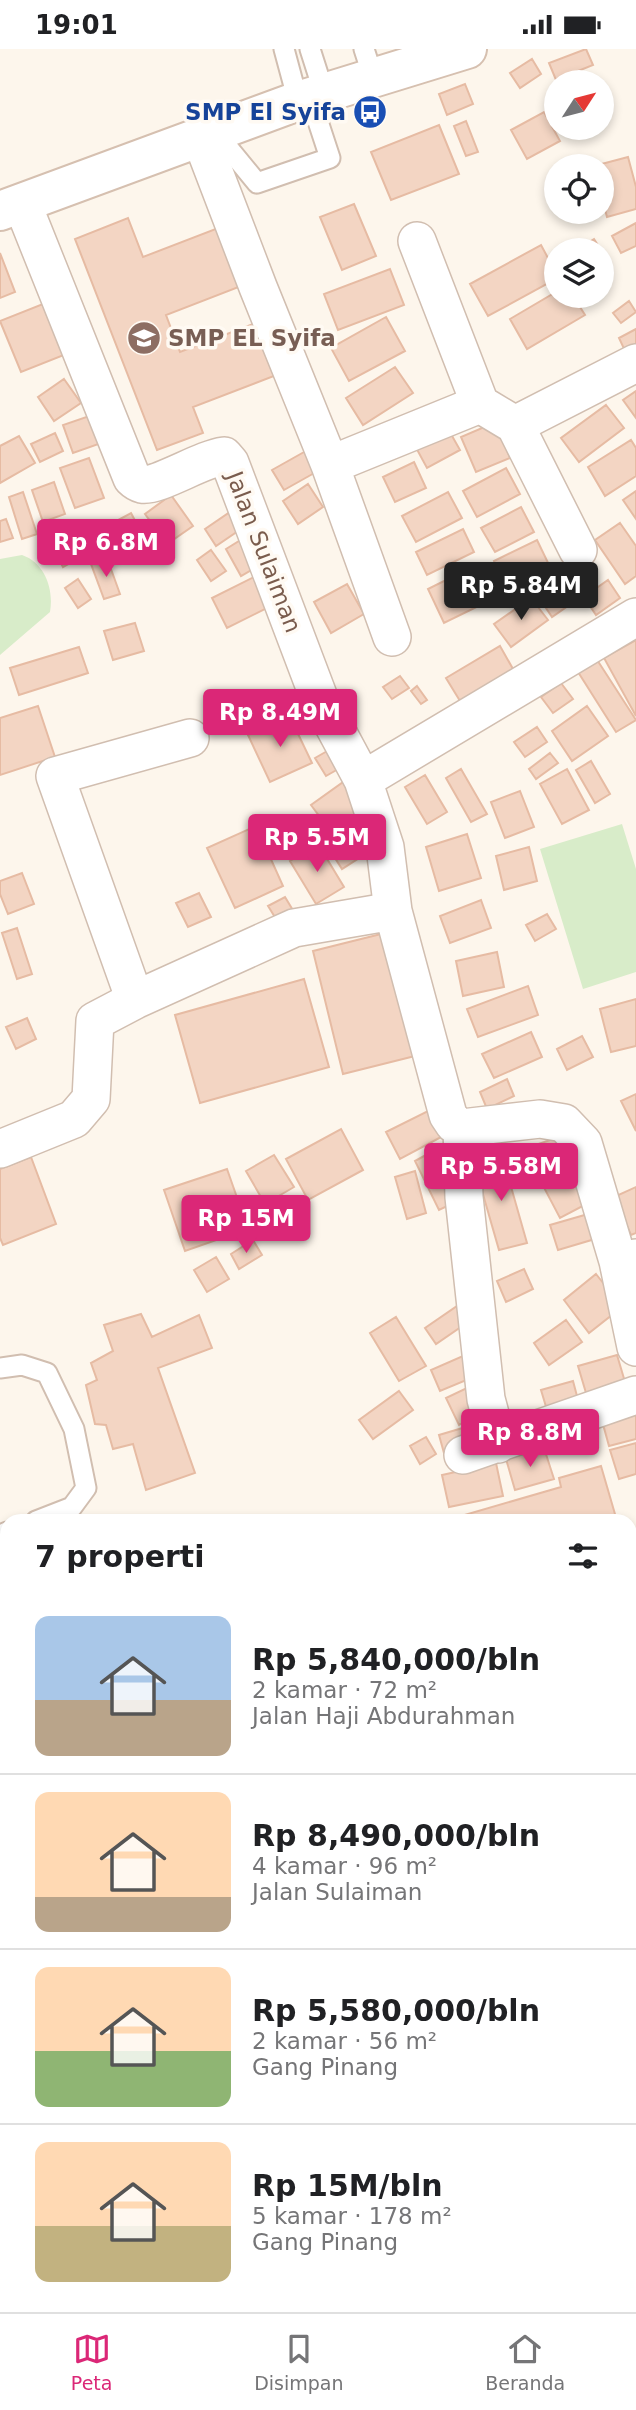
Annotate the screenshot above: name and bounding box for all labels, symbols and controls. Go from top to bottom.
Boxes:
text: 19:01 [35,10,118,40]
north arrow [544,70,614,140]
map controls [544,70,614,308]
bus stop icon: SMP El Syifa [351,93,389,131]
place label: SMP El Syifa [185,99,346,125]
button: locate [544,154,614,224]
button: layers [544,238,614,308]
school or university icon: SMP EL Syifa [125,319,163,357]
place label: SMP EL Syifa [168,325,336,351]
street label: Jalan Sulaiman [221,466,307,636]
pin: Rp 6.8M [41,519,171,579]
text: Rp 6.8M [53,529,159,555]
pin: Rp 5.84M [449,563,593,622]
text: Rp 5.84M [460,572,582,598]
pin: Rp 8.49M [208,689,352,749]
text: Rp 8.49M [219,699,341,725]
pin: Rp 5.5M [252,815,382,874]
text: Rp 5.5M [264,824,370,850]
pin: Rp 5.58M [429,1143,573,1203]
text: Rp 5.58M [440,1153,562,1179]
pin: Rp 15M [189,1195,303,1255]
text: Rp 15M [197,1205,295,1231]
pin: Rp 8.8M [465,1409,595,1469]
text: Rp 8.8M [477,1419,583,1445]
icon: filters [564,1537,602,1575]
text: 7 properti [35,1539,204,1574]
text: Rp 5,840,000/bln [252,1642,540,1677]
icon: home [91,1644,175,1728]
text: 2 kamar · 72 m² [252,1677,437,1703]
text: Jalan Haji Abdurahman [252,1703,515,1729]
text: Rp 8,490,000/bln [252,1818,540,1853]
icon: home [91,1820,175,1904]
text: 4 kamar · 96 m² [252,1853,437,1879]
text: Jalan Sulaiman [252,1879,422,1905]
text: Rp 5,580,000/bln [252,1993,540,2028]
icon: home [91,1995,175,2079]
text: 2 kamar · 56 m² [252,2028,437,2054]
text: Gang Pinang [252,2054,398,2080]
text: Rp 15M/bln [252,2168,443,2203]
icon: home [91,2170,175,2254]
text: 5 kamar · 178 m² [252,2203,452,2229]
text: Gang Pinang [252,2229,398,2255]
tab: Peta [71,2330,112,2394]
tab: Disimpan [254,2330,343,2394]
tab: Beranda [485,2330,565,2394]

